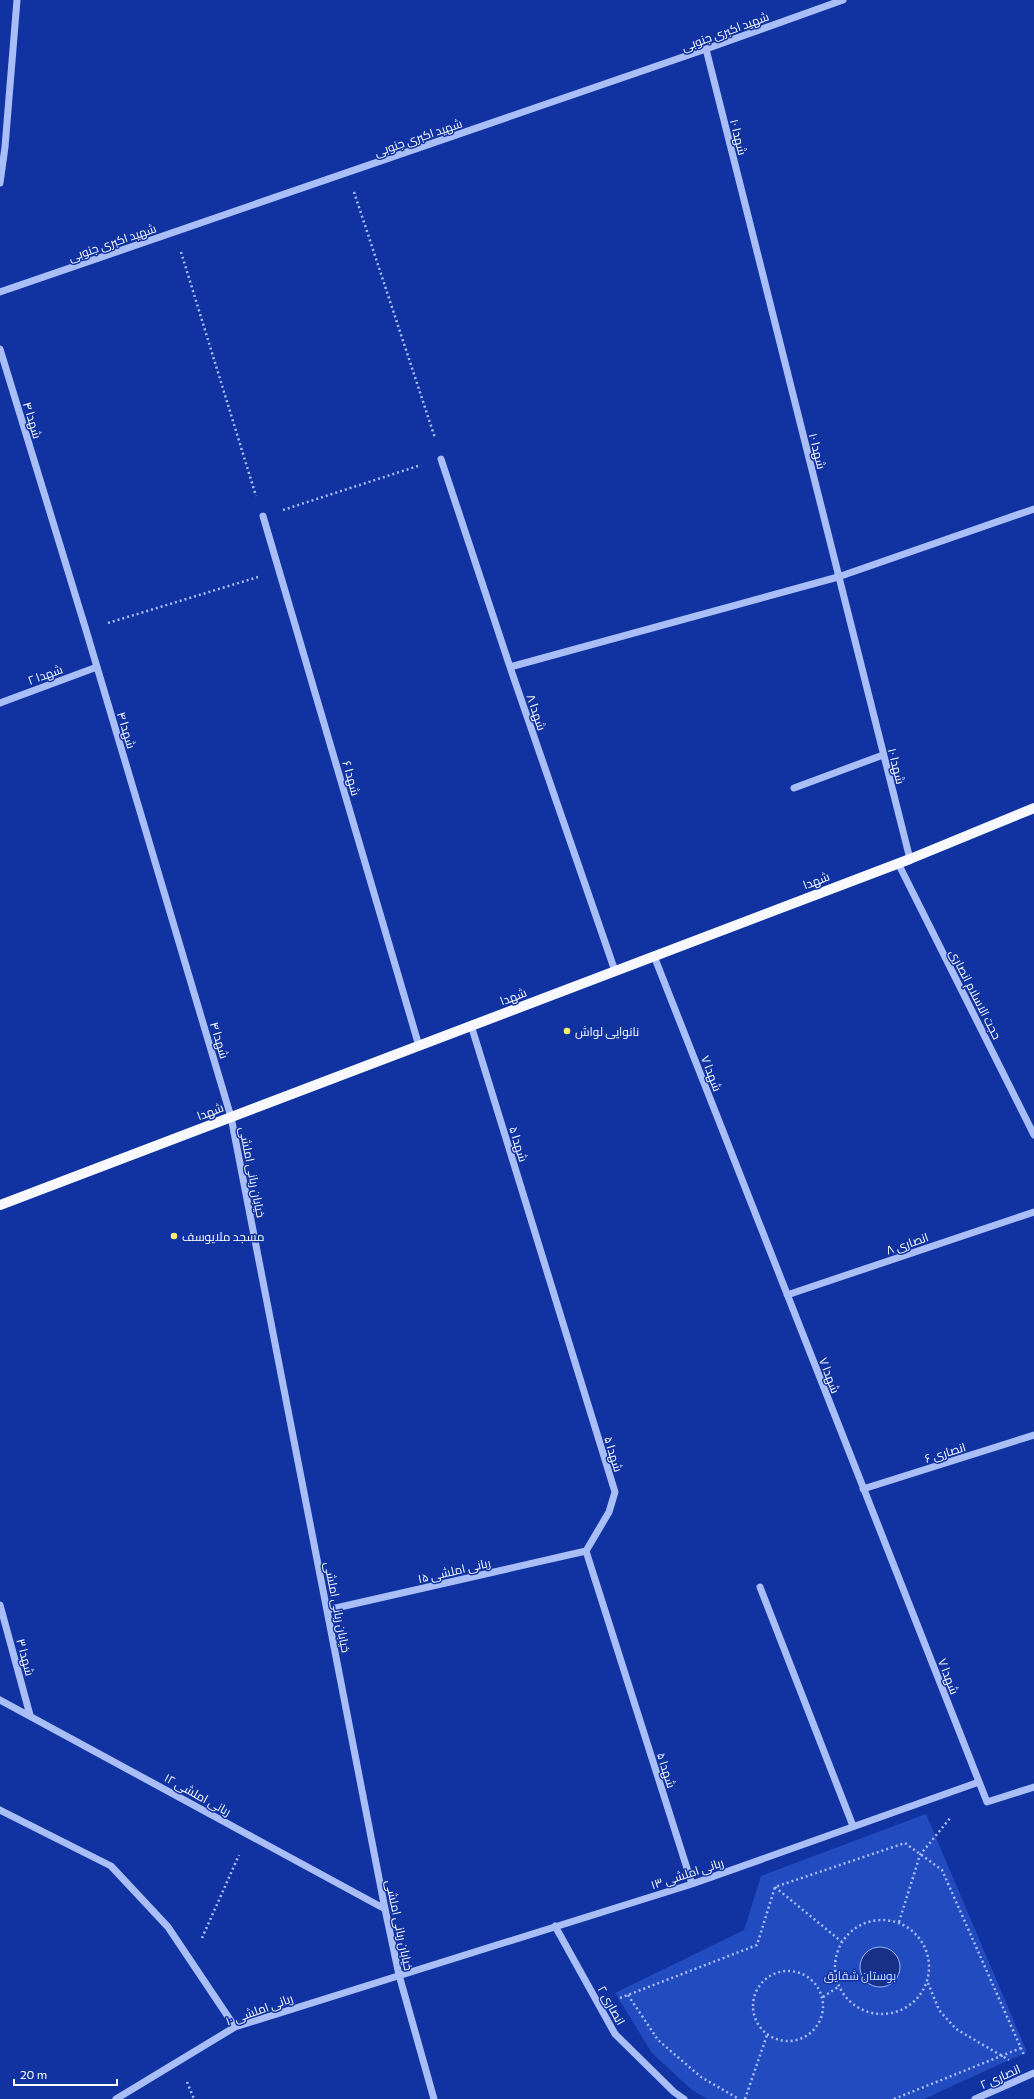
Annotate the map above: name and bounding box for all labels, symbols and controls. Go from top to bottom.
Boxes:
street label: شهید اکبری جنوبی [679,9,771,54]
street label: شهید اکبری جنوبی [372,115,464,160]
street label: شهدا ۱۰ [727,118,750,157]
street label: شهید اکبری جنوبی [66,220,158,265]
street label: شهدا ۴ [20,400,45,440]
street label: شهدا ۱۰ [806,432,829,471]
street label: شهدا ۲ [26,661,65,688]
street label: شهدا ۸ [523,692,550,732]
street label: شهدا ۴ [114,710,139,750]
street label: شهدا ۱۰ [885,747,908,786]
street label: شهدا ۶ [339,759,364,797]
street label: شهدا [801,869,832,892]
street label: حجت الاسلام انصاری [946,947,1005,1042]
street label: شهدا [498,985,529,1008]
street label: شهدا ۴ [207,1020,232,1060]
place label: نانوایی لواش [575,1024,639,1039]
marker: نانوایی لواش [562,1026,572,1036]
street label: شهدا ۷ [698,1053,725,1093]
street label: شهدا [195,1100,226,1123]
street label: خیابان ربانی املشی [236,1125,269,1219]
street label: شهدا ۵ [506,1125,531,1164]
place label: مسجد ملایوسف [182,1229,264,1244]
street label: انصاری ۸ [884,1229,930,1258]
marker: مسجد ملایوسف [169,1231,179,1241]
street label: شهدا ۷ [816,1355,843,1395]
street label: شهدا ۵ [601,1435,626,1474]
street label: انصاری ۶ [923,1439,968,1466]
street label: ربانی املشی ۱۵ [416,1555,492,1586]
street label: خیابان ربانی املشی [321,1560,354,1654]
street label: شهدا ۳ [13,1637,38,1677]
street label: شهدا ۷ [935,1656,962,1696]
street label: شهدا ۵ [654,1751,679,1790]
street label: ربانی املشی ۱۲ [162,1770,234,1819]
street label: ربانی املشی ۱۳ [649,1855,725,1892]
street label: خیابان ربانی املشی [383,1878,416,1972]
park label: بوستان شقایق [824,1968,896,1983]
street label: انصاری ۲ [595,1983,628,2028]
street label: ربانی املشی ۱۰ [223,1990,295,2029]
scale bar [14,2061,117,2087]
street label: انصاری ۲ [978,2061,1023,2092]
text: 20 m [20,2067,47,2081]

